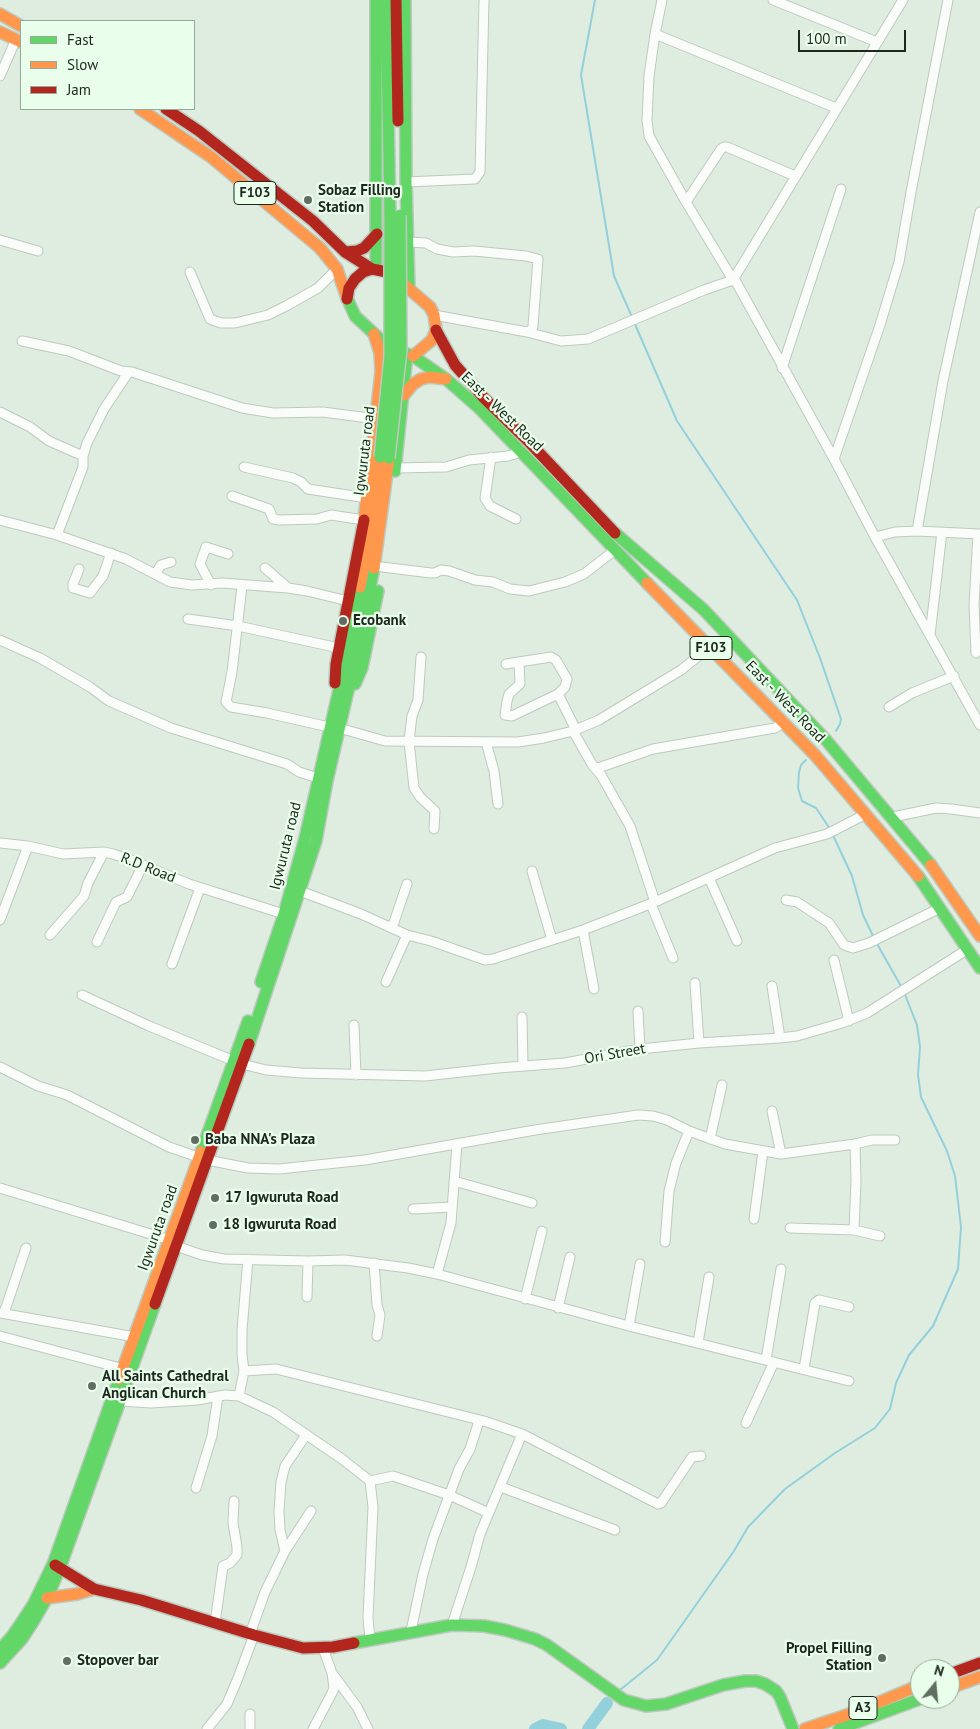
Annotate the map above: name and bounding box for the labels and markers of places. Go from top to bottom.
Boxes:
place label: Sobaz Filling Station [318,182,401,217]
marker: Sobaz Filling Station [302,194,314,206]
place label: Ecobank [353,612,406,630]
marker: Ecobank [337,615,349,627]
place label: Baba NNA's Plaza [205,1131,315,1149]
marker: Baba NNA's Plaza [189,1134,201,1146]
place label: 17 Igwuruta Road [225,1189,339,1207]
marker: 17 Igwuruta Road [209,1192,221,1204]
place label: 18 Igwuruta Road [223,1216,337,1234]
marker: 18 Igwuruta Road [207,1219,219,1231]
place label: All Saints Cathedral Anglican Church [102,1368,229,1403]
marker: All Saints Cathedral Anglican Church [86,1380,98,1392]
place label: Propel Filling Station [786,1640,872,1675]
place label: Stopover bar [77,1652,159,1670]
marker: Propel Filling Station [876,1652,888,1664]
marker: Stopover bar [61,1655,73,1667]

